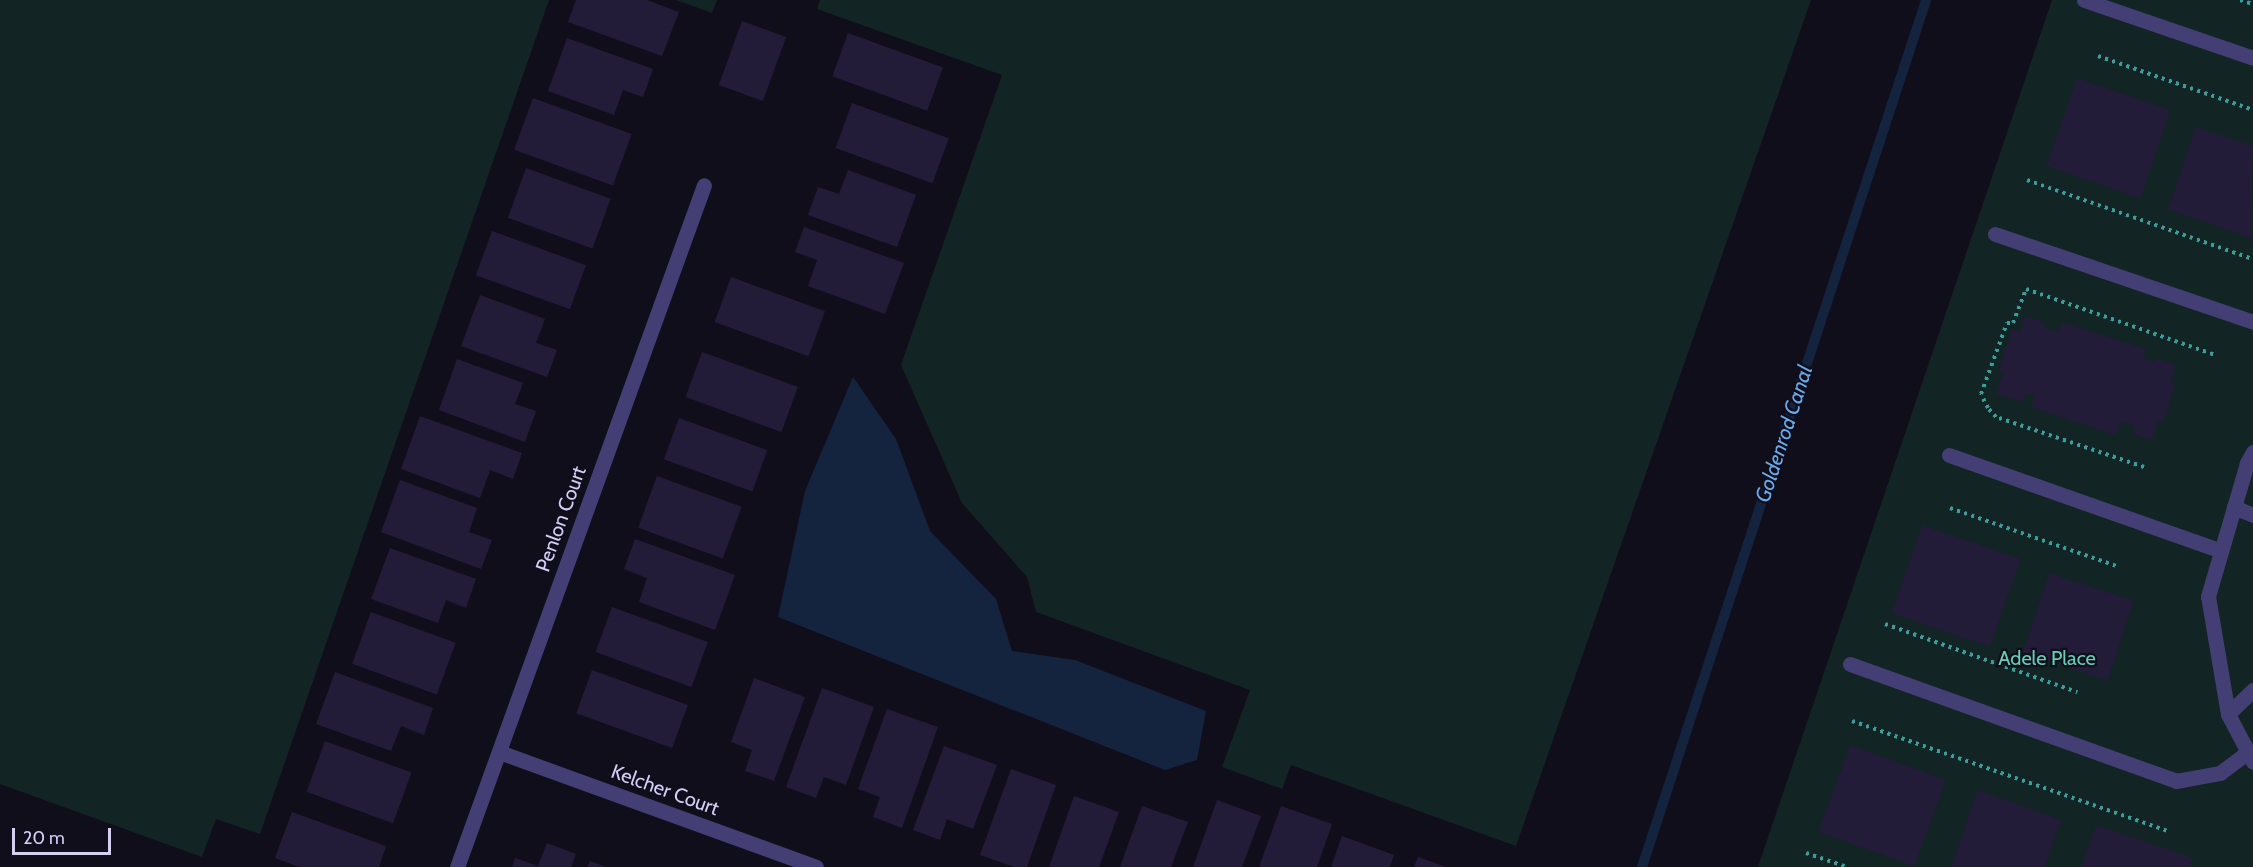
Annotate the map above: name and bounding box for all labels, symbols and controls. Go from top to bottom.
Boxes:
water label: Goldenrod Canal [1750,362,1818,506]
street label: Penlon Court [531,463,591,575]
park label: Adele Place [1998,646,2096,670]
street label: Kelcher Court [608,759,722,821]
scale bar [15,816,114,854]
text: 20 m [23,827,65,849]

